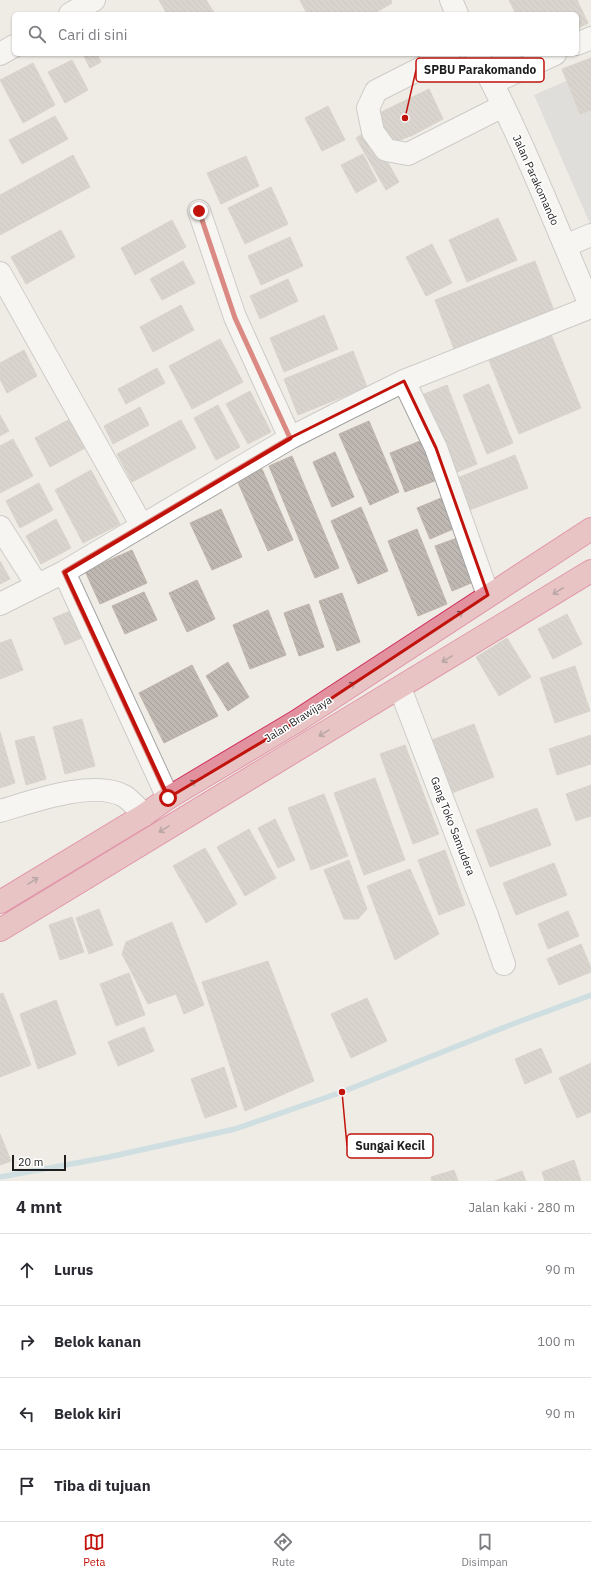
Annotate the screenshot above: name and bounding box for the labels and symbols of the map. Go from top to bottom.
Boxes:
callout: SPBU Parakomando [416,58,544,82]
text: SPBU Parakomando [424,62,537,77]
street label: Jalan Parakomando [510,133,562,227]
route end [190,202,208,220]
one-way arrow [553,587,564,595]
one-way arrow [452,611,463,619]
one-way arrow [442,655,453,663]
one-way arrow [344,682,355,690]
street label: Jalan Brawijaya [262,693,335,745]
one-way arrow [318,730,330,738]
street label: Gang Toko Samudera [428,775,478,877]
one-way arrow [185,779,197,787]
route start [159,789,177,807]
one-way arrow [158,826,170,834]
one-way arrow [27,877,39,885]
callout: Sungai Kecil [347,1134,433,1158]
text: Sungai Kecil [355,1138,425,1153]
scale bar [12,1153,66,1172]

